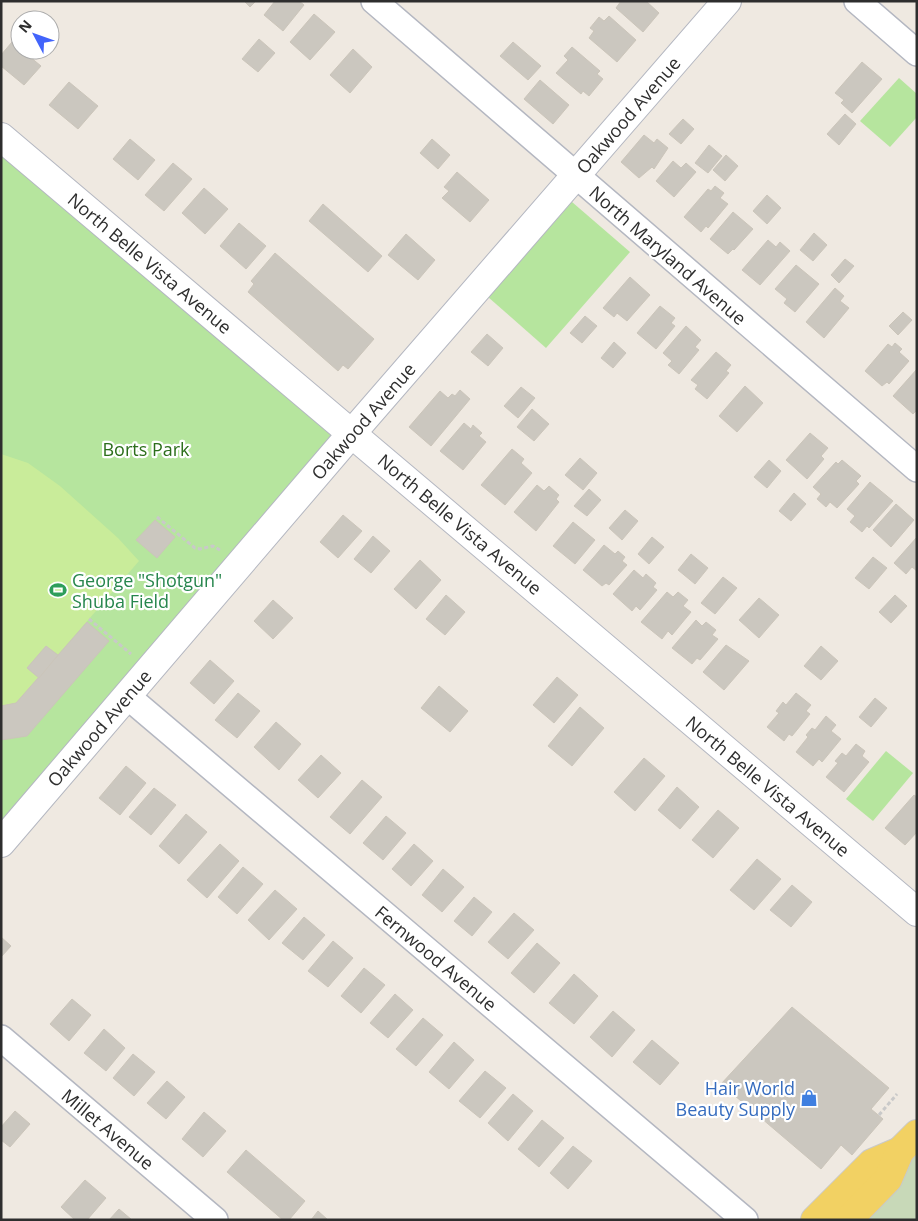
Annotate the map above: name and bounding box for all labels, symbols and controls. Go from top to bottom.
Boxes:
north arrow [10,10,60,60]
text: N [14,16,36,37]
street label: Oakwood Avenue [571,51,685,179]
street label: North Maryland Avenue [585,180,751,330]
street label: North Belle Vista Avenue [63,187,237,339]
street label: Oakwood Avenue [306,357,420,485]
park label: Borts Park [102,437,190,461]
street label: North Belle Vista Avenue [373,448,547,600]
place label: George "Shotgun" Shuba Field [72,568,222,613]
sports icon: George "Shotgun" Shuba Field [48,580,68,600]
street label: Oakwood Avenue [42,664,156,792]
street label: North Belle Vista Avenue [681,710,855,862]
street label: Fernwood Avenue [370,900,502,1016]
place label: Hair World Beauty Supply [676,1076,796,1121]
street label: Millet Avenue [57,1083,159,1175]
shop icon: Hair World Beauty Supply [799,1088,819,1108]

